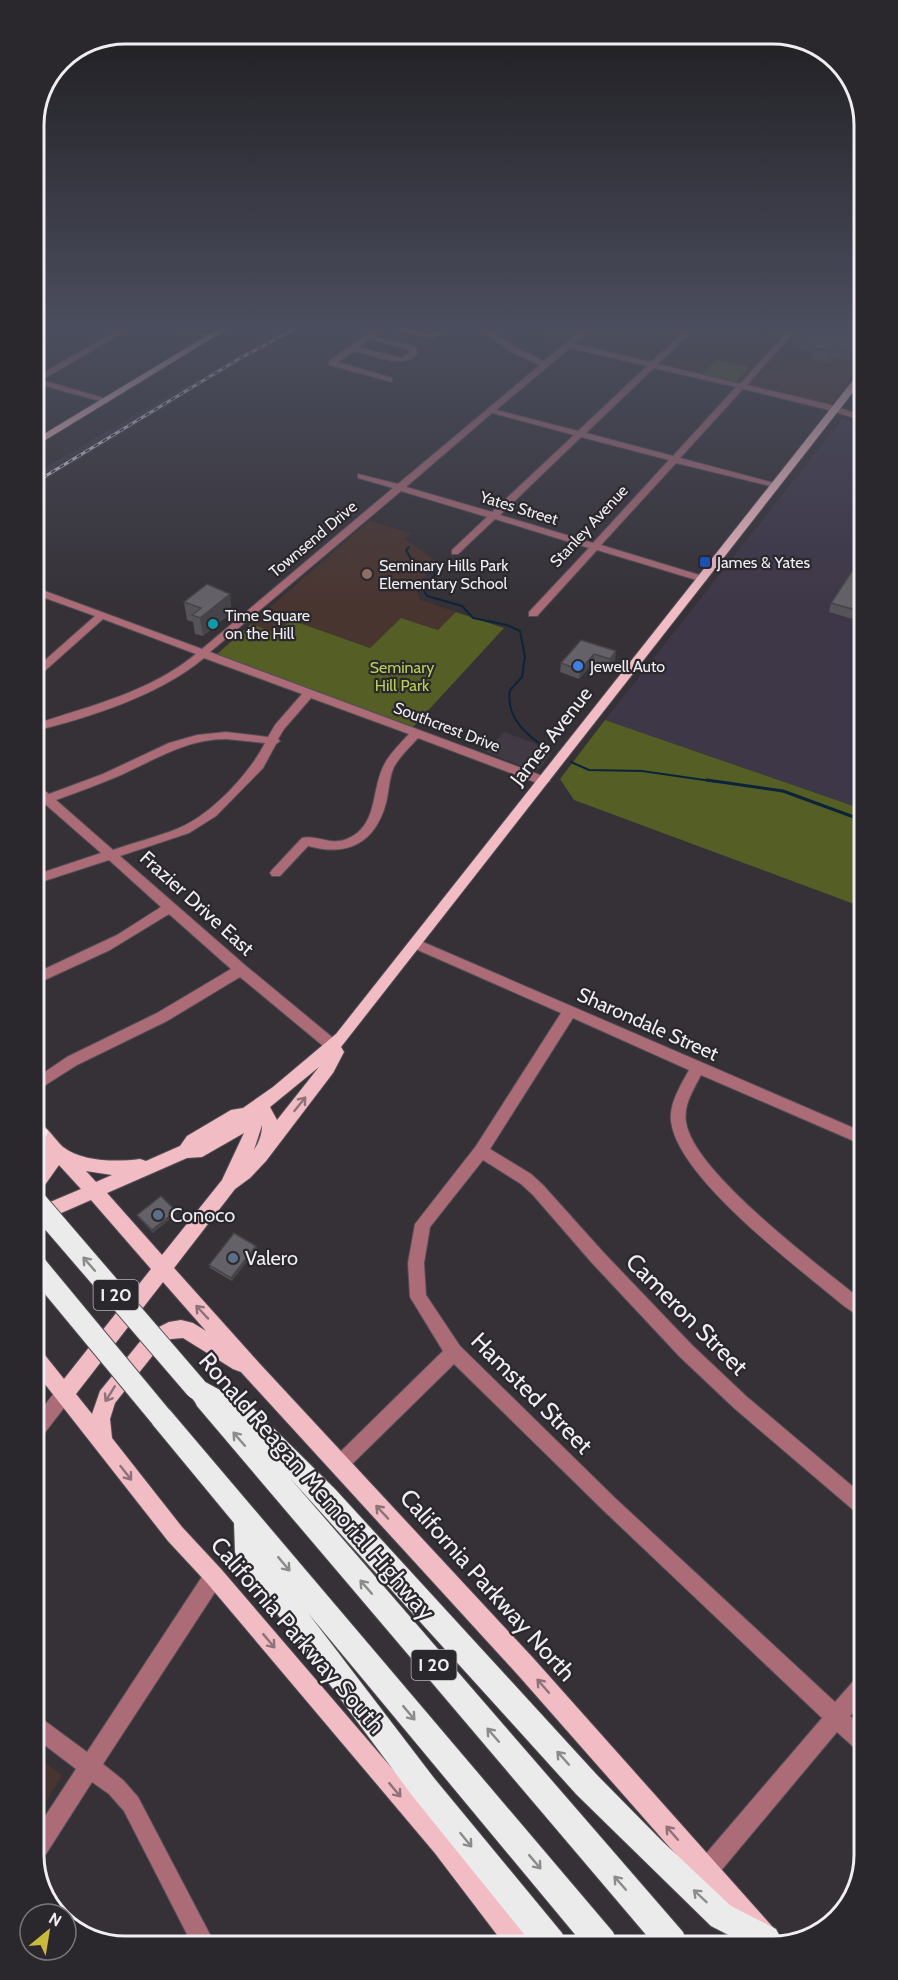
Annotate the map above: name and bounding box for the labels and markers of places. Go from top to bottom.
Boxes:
place label: James & Yates [716,553,810,572]
marker: James & Yates [698,555,712,569]
place label: Seminary Hills Park Elementary School [379,556,509,593]
marker: Seminary Hills Park Elementary School [360,567,374,581]
place label: Time Square on the Hill [225,606,310,643]
marker: Time Square on the Hill [206,617,220,631]
place label: Jewell Auto [589,657,665,676]
marker: Jewell Auto [571,659,585,673]
place label: Conoco [170,1203,235,1227]
marker: Conoco [151,1208,165,1222]
place label: Valero [245,1246,298,1270]
marker: Valero [226,1251,240,1265]

